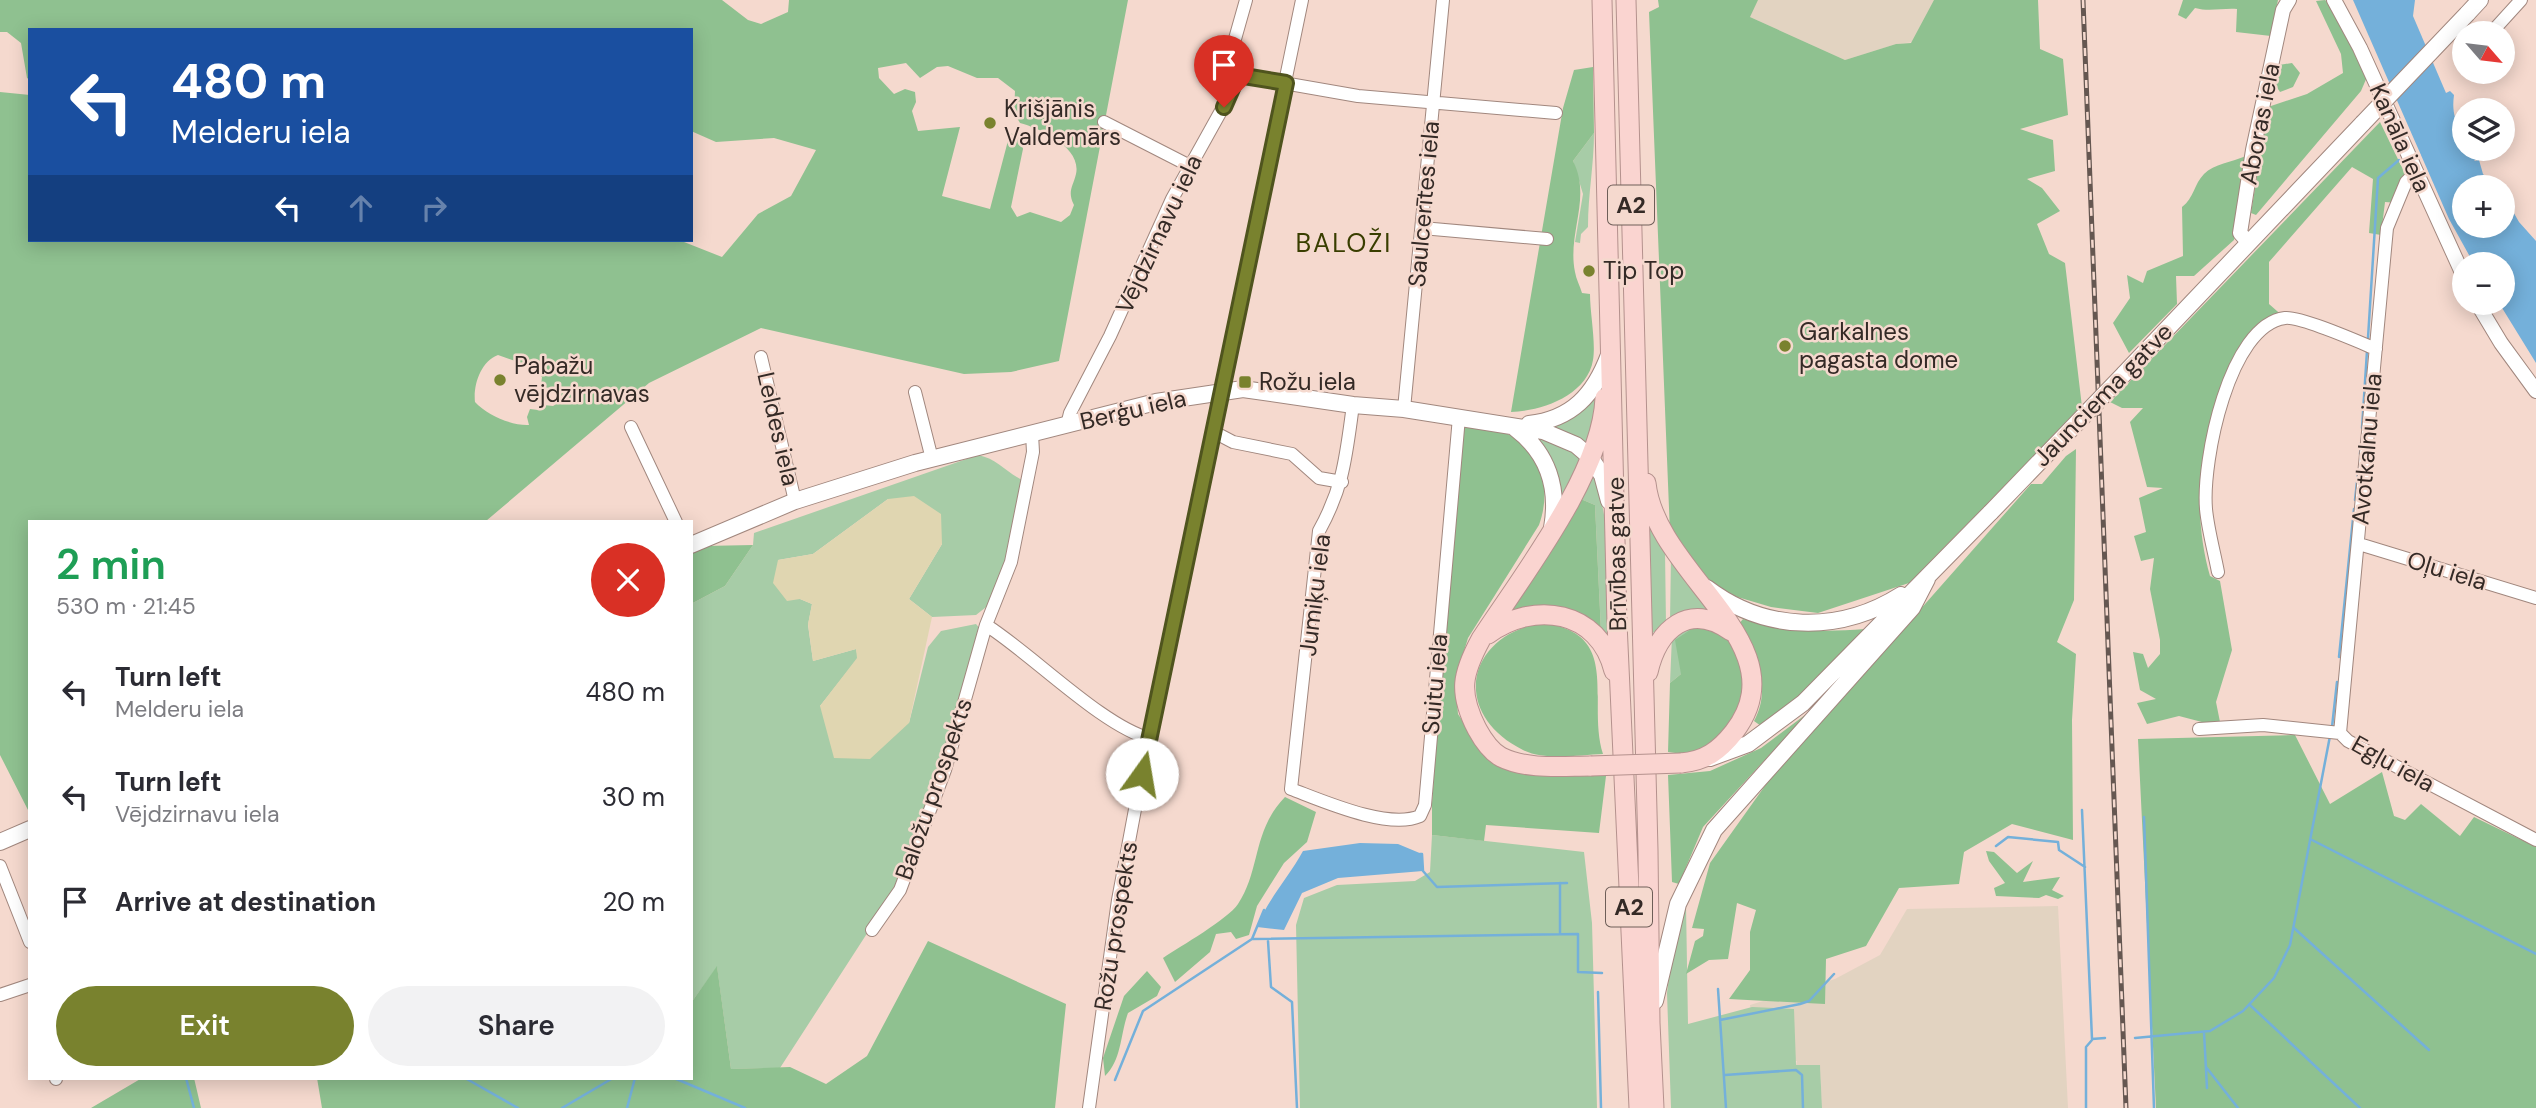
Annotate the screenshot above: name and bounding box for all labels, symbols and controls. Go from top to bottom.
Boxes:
north arrow [2452,21,2515,84]
map controls [2452,21,2515,315]
pin [1194,35,1254,107]
icon: arrive [1205,46,1243,84]
text: 480 m [171,49,326,113]
icon: left [56,56,147,147]
street label: Aboras iela [2233,60,2286,187]
street label: Kanāla iela [2363,79,2438,197]
place label: Krišjānis Valdemārs [1004,93,1121,152]
button: layers [2452,98,2515,161]
text: Melderu iela [171,111,351,153]
marker: Krišjānis Valdemārs [982,115,998,131]
street label: Saulcerītes iela [1401,120,1446,288]
street label: Vējdzirnavu iela [1108,149,1209,318]
button: + [2452,175,2515,238]
road number: A2 [1608,186,1654,224]
icon: left [269,189,307,227]
icon: ahead [342,189,380,227]
icon: right [415,189,453,227]
district label: BALOŽI [1296,226,1392,260]
button: − [2452,252,2515,315]
place label: Tip Top [1603,255,1684,286]
marker: Tip Top [1581,263,1597,279]
place label: Garkalnes pagasta dome [1799,316,1958,375]
street label: Jaunciema gatve [2026,316,2179,473]
marker: Garkalnes pagasta dome [1777,338,1793,354]
place label: Pabažu vējdzirnavas [514,350,650,409]
place label: Rožu iela [1259,366,1356,397]
street label: Leldes iela [750,369,807,489]
marker: Pabažu vējdzirnavas [492,372,508,388]
street label: Avotkalnu iela [2344,372,2389,526]
marker: Rožu iela [1237,374,1253,390]
street label: Berģu iela [1077,382,1189,437]
street label: Brīvības gatve [1600,477,1633,631]
street label: Jumiķu iela [1292,532,1337,658]
text: 2 min [56,537,166,592]
button: close [591,543,665,617]
street label: Oļu iela [2403,544,2491,597]
text: 530 m · 21:45 [56,591,196,621]
street label: Suitu iela [1415,632,1454,736]
text: Turn left [115,660,222,694]
icon: left [56,673,94,711]
text: 480 m [586,675,665,709]
text: Melderu iela [115,694,244,724]
street label: Baložu prospekts [888,694,979,884]
street label: Egļu iela [2346,728,2440,799]
position arrow [1105,737,1179,811]
text: Turn left [115,765,222,799]
icon: left [56,778,94,816]
text: 30 m [602,780,665,814]
text: Vējdzirnavu iela [115,799,279,829]
street label: Rožu prospekts [1087,839,1144,1013]
icon: arrive [56,883,94,921]
text: Arrive at destination [115,885,376,919]
text: 20 m [602,885,665,919]
road number: A2 [1606,888,1652,926]
button: Exit [56,986,354,1066]
button: Share [368,986,665,1066]

